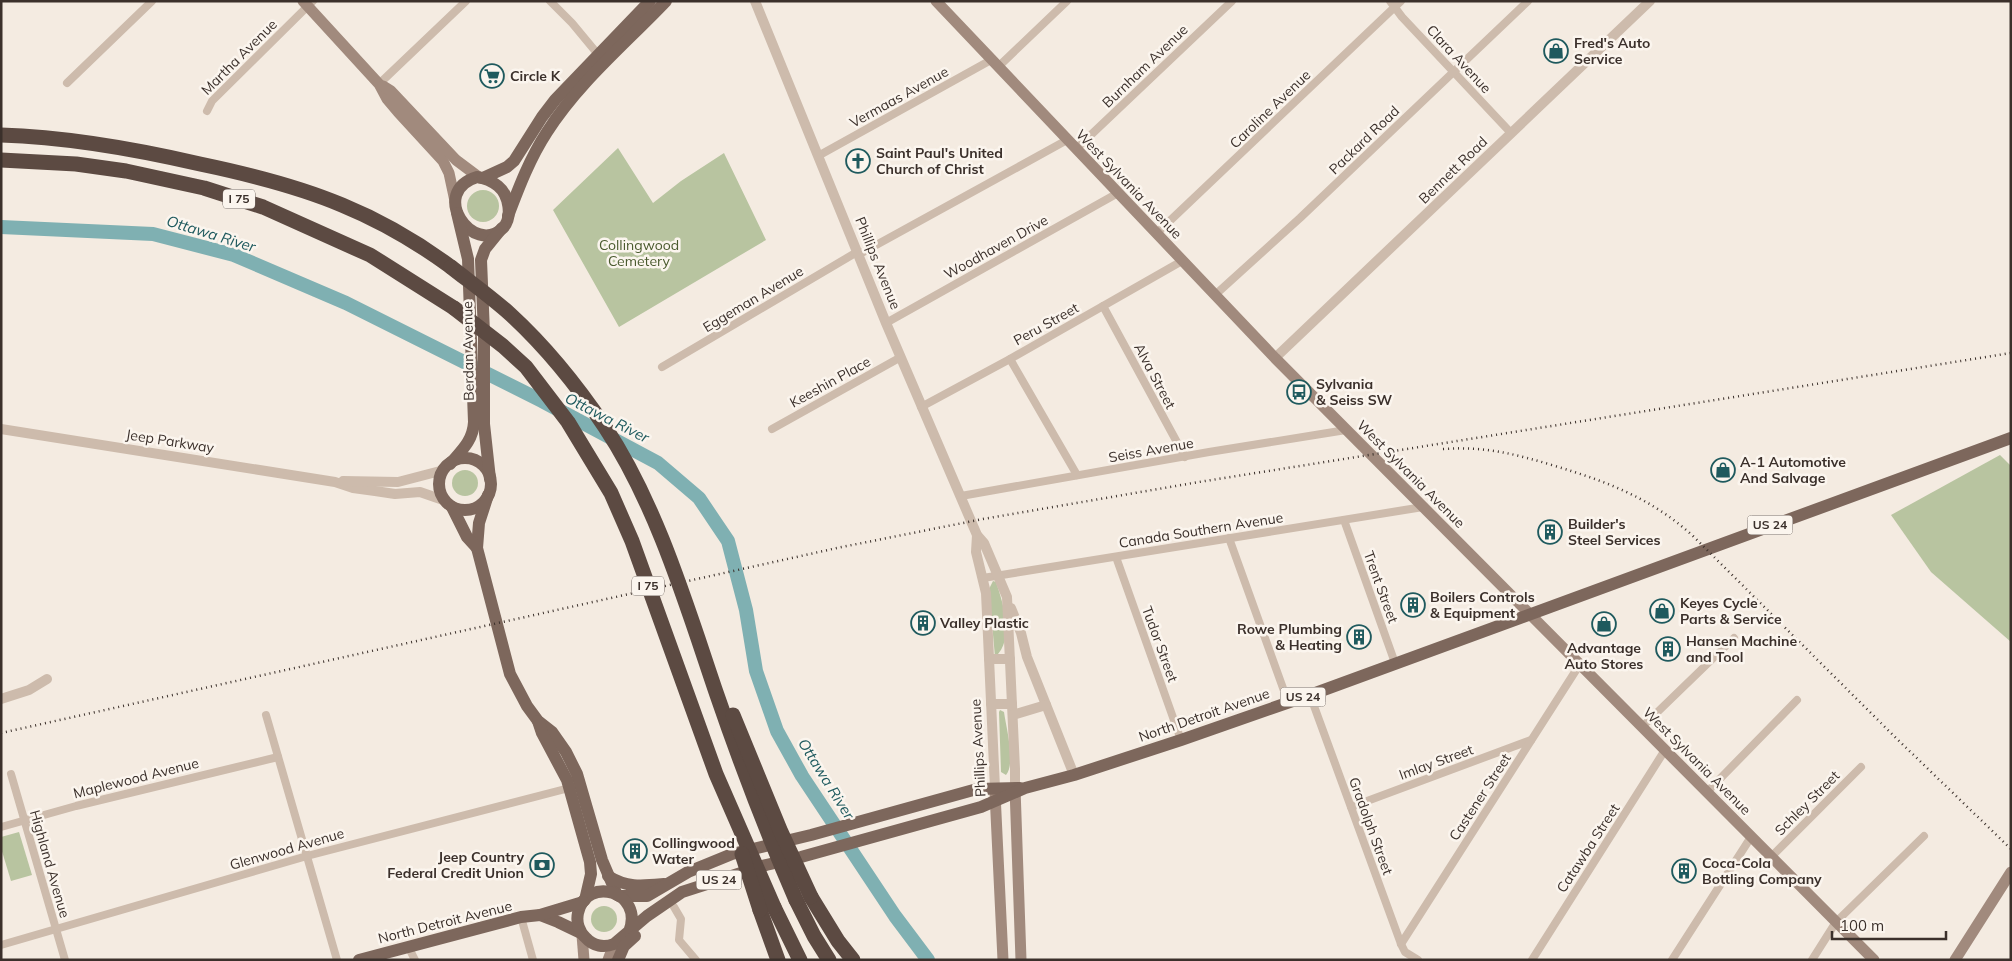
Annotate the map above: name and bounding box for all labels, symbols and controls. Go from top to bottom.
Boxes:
street label: Martha Avenue [197,15,281,99]
street label: Burnham Avenue [1098,21,1192,111]
street label: Clara Avenue [1423,21,1495,97]
place label: Fred's Auto Service [1574,34,1650,68]
shop icon: Fred's Auto Service [1543,38,1569,64]
street label: Vermaas Avenue [846,62,952,132]
supermarket icon: Circle K [479,63,505,89]
street label: Caroline Avenue [1226,66,1314,152]
place label: Circle K [510,67,561,85]
street label: Packard Road [1325,102,1403,178]
street label: West Sylvania Avenue [1072,126,1186,242]
street label: Bennett Road [1415,133,1491,207]
place label: Saint Paul's United Church of Christ [876,144,1003,178]
church icon: Saint Paul's United Church of Christ [845,148,871,174]
road number: I 75 [223,190,255,208]
water label: Ottawa River [164,211,258,256]
street label: Woodhaven Drive [941,211,1051,283]
street label: Phillips Avenue [851,214,905,312]
park label: Collingwood Cemetery [599,236,679,270]
street label: Eggeman Avenue [700,262,806,336]
street label: Peru Street [1010,299,1082,349]
street label: Berdan Avenue [458,301,478,401]
street label: Alva Street [1130,340,1180,412]
street label: Keeshin Place [786,352,874,412]
place label: Sylvania & Seiss SW [1316,375,1393,409]
bus stop icon: Sylvania & Seiss SW [1286,379,1312,405]
water label: Ottawa River [562,388,653,447]
street label: West Sylvania Avenue [1353,416,1469,532]
street label: Jeep Parkway [125,425,216,457]
street label: Seiss Avenue [1107,434,1195,466]
place label: A-1 Automotive And Salvage [1740,453,1846,487]
shop icon: A-1 Automotive And Salvage [1710,457,1736,483]
street label: Canada Southern Avenue [1118,508,1284,552]
place label: Builder's Steel Services [1568,515,1661,549]
road number: US 24 [1748,516,1792,534]
building icon: Builder's Steel Services [1537,519,1563,545]
street label: Trent Street [1360,548,1402,626]
road number: I 75 [632,576,664,596]
place label: Boilers Controls & Equipment [1430,588,1535,622]
building icon: Boilers Controls & Equipment [1400,592,1426,618]
place label: Keyes Cycle Parts & Service [1680,594,1782,628]
shop icon: Keyes Cycle Parts & Service [1649,598,1675,624]
street label: Tudor Street [1138,604,1182,684]
building icon: Valley Plastic [910,610,936,636]
shop icon: Advantage Auto Stores [1591,611,1617,637]
place label: Valley Plastic [939,614,1029,632]
place label: Rowe Plumbing & Heating [1237,620,1342,654]
building icon: Rowe Plumbing & Heating [1346,624,1372,650]
place label: Hansen Machine and Tool [1686,632,1797,666]
building icon: Hansen Machine and Tool [1655,636,1681,662]
place label: Advantage Auto Stores [1565,639,1643,673]
street label: North Detroit Avenue [1136,684,1272,746]
road number: US 24 [1280,688,1326,706]
street label: Phillips Avenue [966,698,990,798]
street label: West Sylvania Avenue [1639,703,1755,819]
water label: Ottawa River [794,735,859,823]
street label: Imlay Street [1397,740,1476,784]
street label: Castener Street [1445,750,1515,844]
street label: Maplewood Avenue [71,754,201,802]
street label: Schley Street [1771,767,1843,839]
street label: Gradolph Street [1345,775,1397,877]
street label: Catawba Street [1553,800,1623,896]
street label: Highland Avenue [26,808,74,920]
street label: Glenwood Avenue [228,824,346,874]
place label: Collingwood Water [652,834,735,868]
building icon: Collingwood Water [622,838,648,864]
place label: Jeep Country Federal Credit Union [387,848,524,882]
bank icon: Jeep Country Federal Credit Union [529,852,555,878]
place label: Coca-Cola Bottling Company [1702,854,1822,888]
building icon: Coca-Cola Bottling Company [1671,858,1697,884]
road number: US 24 [696,870,742,890]
street label: North Detroit Avenue [376,897,514,947]
scale bar [1832,908,1946,940]
text: 100 m [1840,916,1884,935]

